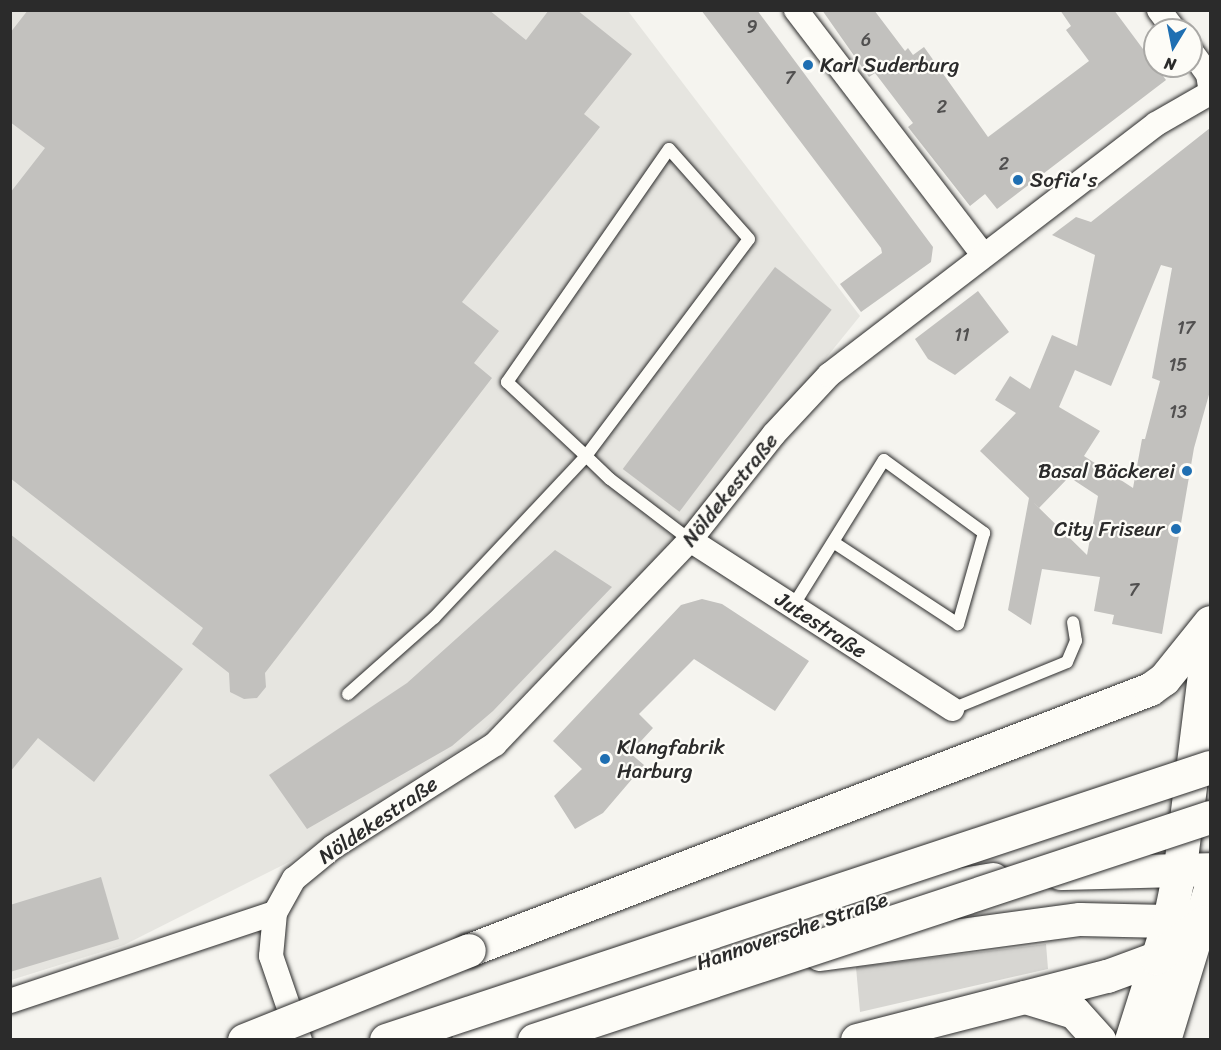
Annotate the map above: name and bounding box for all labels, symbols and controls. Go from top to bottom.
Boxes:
house number: 9 [746,16,758,38]
north arrow [1143,18,1203,78]
house number: 6 [861,29,871,51]
text: N [1162,49,1178,79]
place label: Karl Suderburg [820,52,960,78]
marker: Karl Suderburg [801,58,815,72]
house number: 7 [785,67,795,89]
house number: 2 [937,96,947,118]
house number: 2 [999,153,1009,175]
place label: Sofia's [1030,167,1097,193]
marker: Sofia's [1011,173,1025,187]
house number: 17 [1177,317,1195,339]
house number: 11 [954,324,970,346]
house number: 15 [1169,354,1187,376]
house number: 13 [1169,401,1187,423]
street label: Nöldekestraße [677,428,783,552]
place label: Basal Bäckerei [1038,458,1175,484]
marker: Basal Bäckerei [1180,464,1194,478]
place label: City Friseur [1053,516,1164,542]
marker: City Friseur [1169,522,1183,536]
house number: 7 [1129,579,1139,601]
street label: Jutestraße [771,586,871,664]
place label: Klangfabrik Harburg [617,734,725,784]
marker: Klangfabrik Harburg [598,752,612,766]
street label: Nöldekestraße [314,771,442,869]
street label: Hannoversche Straße [693,886,891,976]

